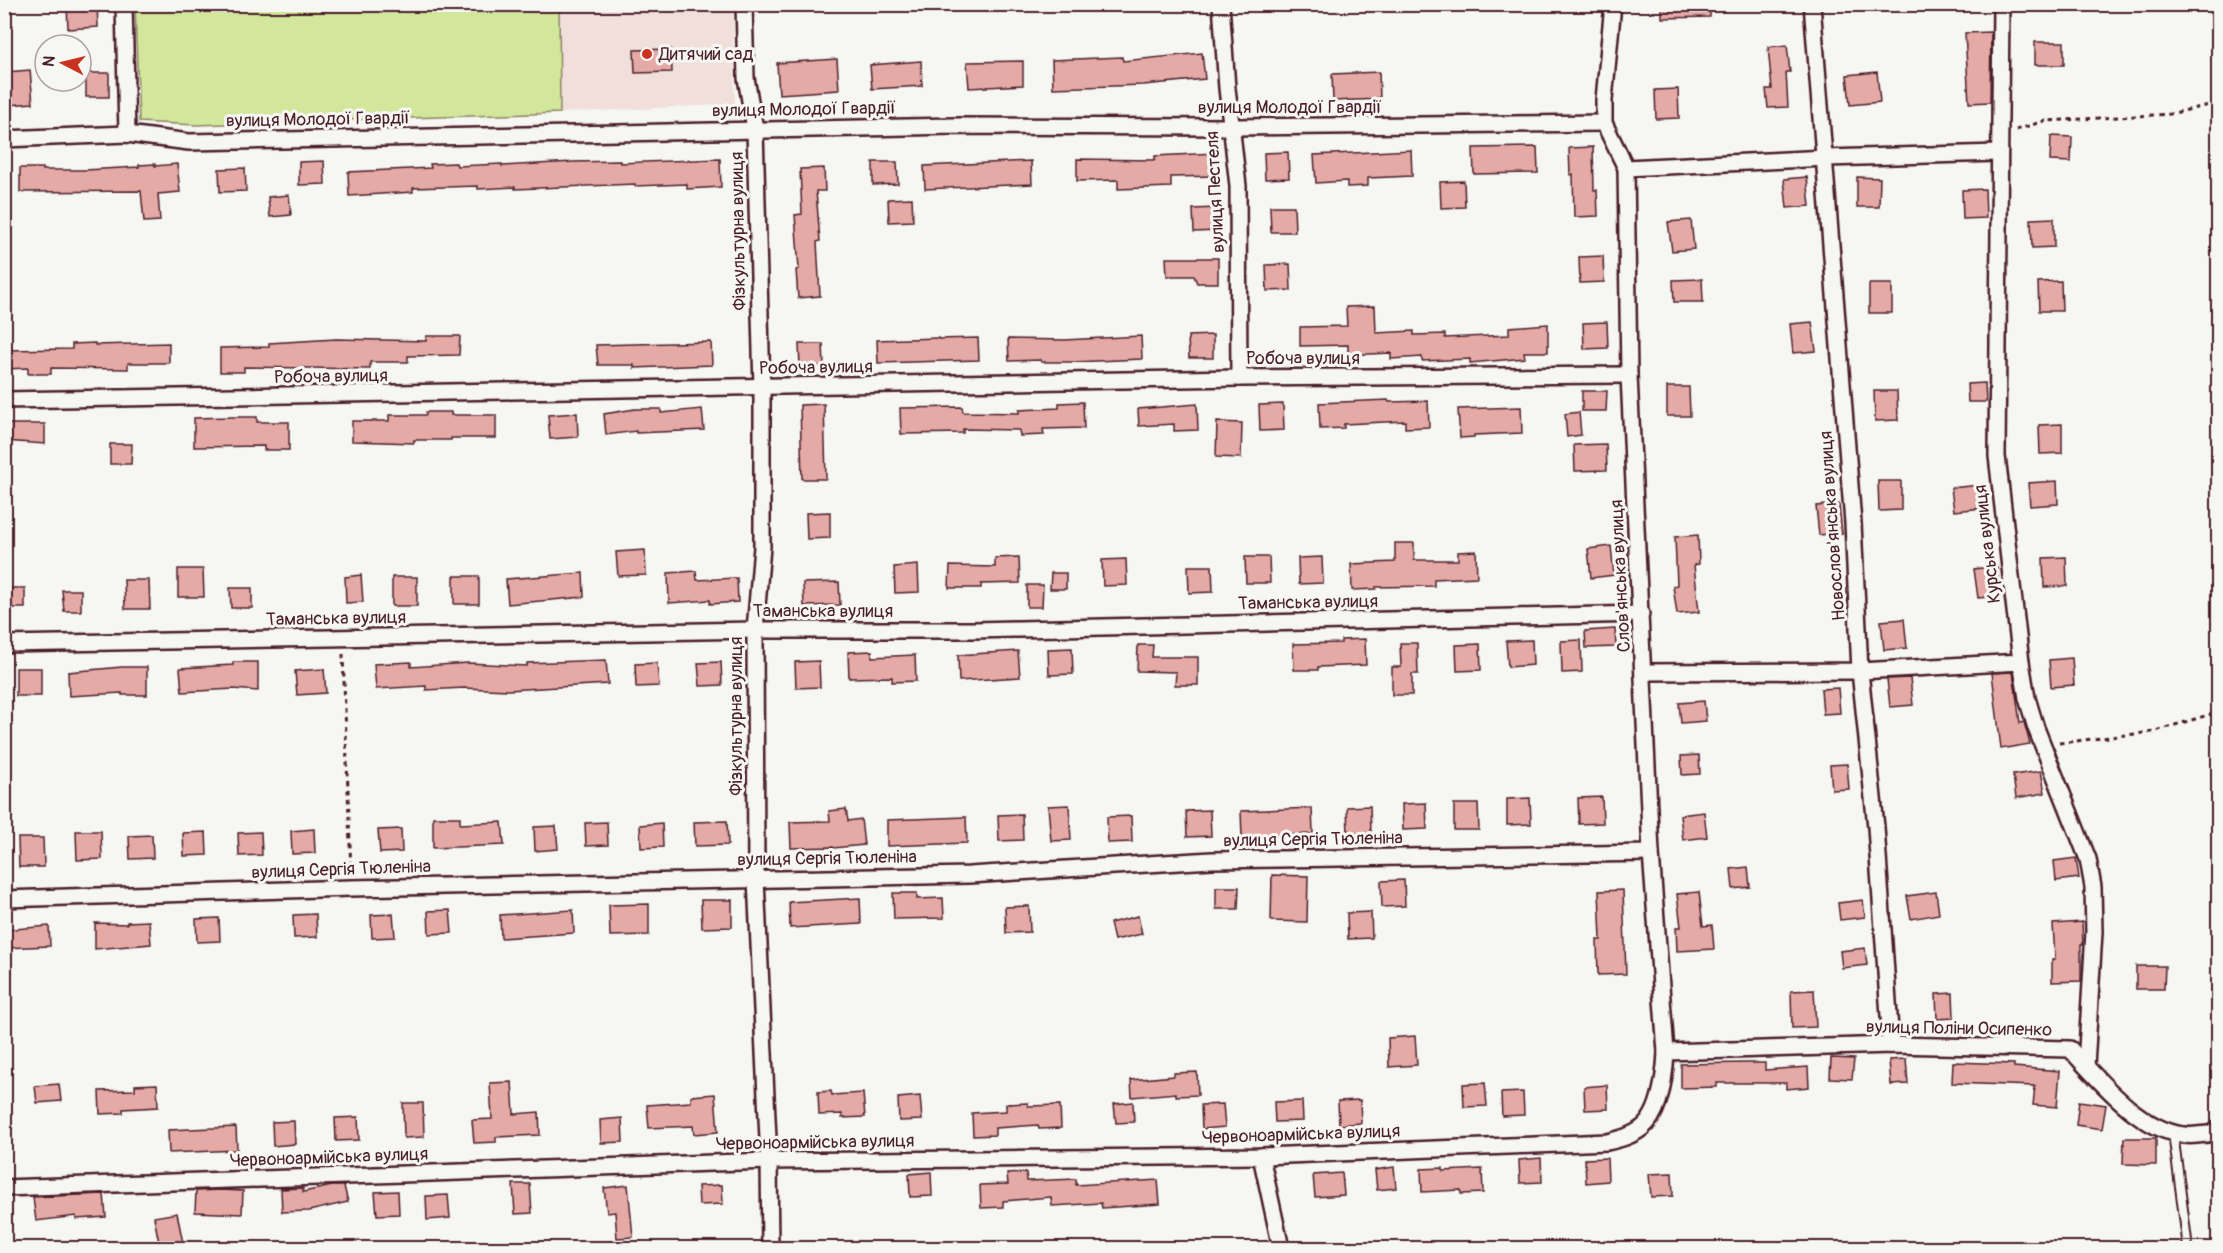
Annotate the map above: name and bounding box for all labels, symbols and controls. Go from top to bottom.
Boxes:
north arrow [33,33,93,93]
place label: Дитячий сад [658,43,753,66]
marker: Дитячий сад [640,47,654,61]
text: N [39,55,60,68]
street label: вулиця Молодої Гвардії [712,96,896,123]
street label: вулиця Молодої Гвардії [1198,96,1382,119]
street label: вулиця Молодої Гвардії [226,106,410,133]
street label: вулиця Пестеля [1201,130,1230,253]
street label: Фізкультурна вулиця [726,151,751,311]
street label: Робоча вулиця [1246,347,1360,370]
street label: Робоча вулиця [759,355,873,380]
street label: Робоча вулиця [274,364,388,389]
street label: Новослов'янська вулиця [1814,430,1851,622]
street label: Курська вулиця [1969,483,2006,605]
street label: Слов'янська вулиця [1605,499,1636,653]
street label: Таманська вулиця [1238,590,1378,615]
street label: Таманська вулиця [753,600,893,623]
street label: Таманська вулиця [266,606,406,631]
street label: Фізкультурна вулиця [725,637,748,795]
street label: вулиця Сергія Тюленіна [1223,826,1403,853]
street label: вулиця Сергія Тюленіна [737,845,917,872]
street label: вулиця Сергія Тюленіна [251,855,431,884]
street label: вулиця Поліни Осипенко [1866,1015,2053,1042]
street label: Червоноармійська вулиця [1201,1120,1401,1149]
street label: Червоноармійська вулиця [715,1129,915,1156]
street label: Червоноармійська вулиця [229,1143,429,1172]

